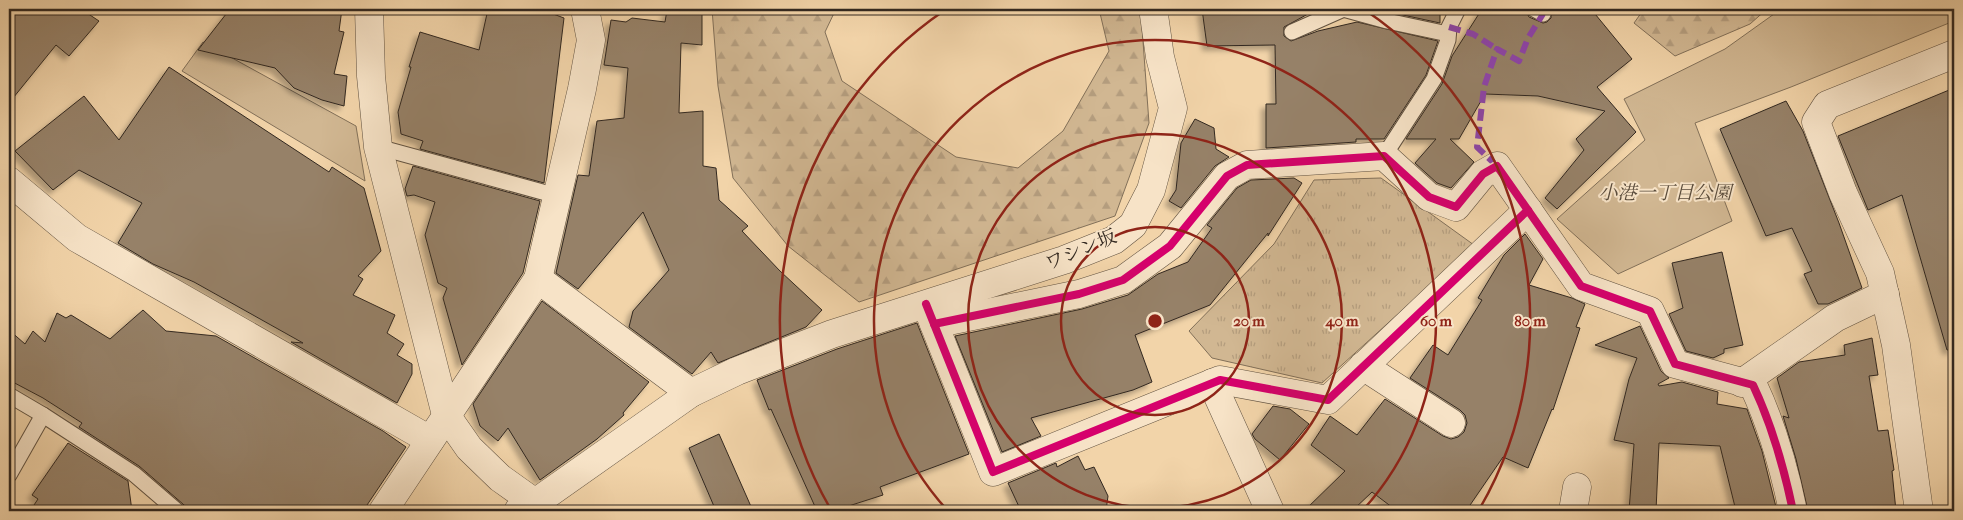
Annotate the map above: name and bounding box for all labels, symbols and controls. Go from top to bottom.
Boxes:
park label: 小港一丁目公園 [1598,182,1734,204]
street label: ワシン坂 [1042,225,1120,275]
centre of rings [1146,312,1164,330]
text: 20 m [1233,312,1265,330]
text: 40 m [1325,312,1359,330]
text: 60 m [1420,312,1453,330]
text: 80 m [1514,312,1546,330]

